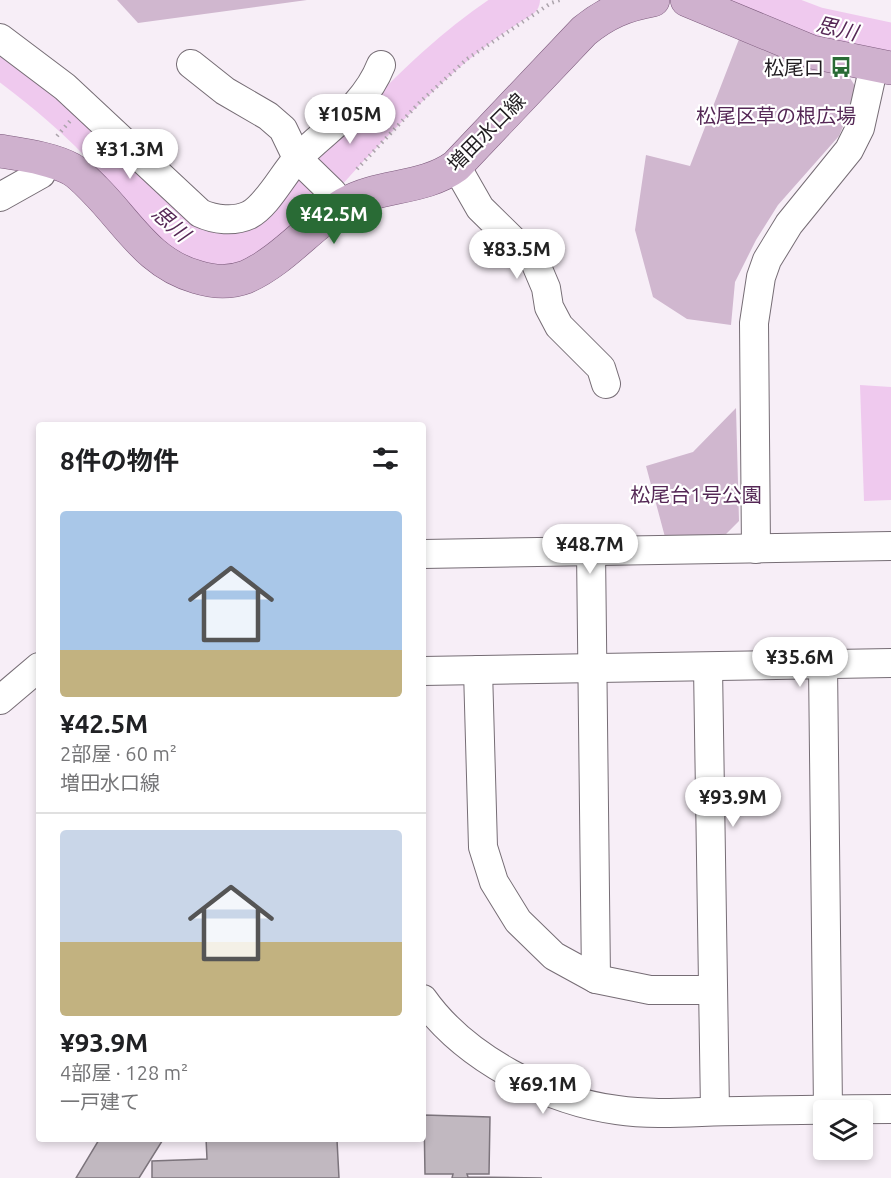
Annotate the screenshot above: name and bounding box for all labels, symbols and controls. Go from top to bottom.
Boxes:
water label: 思川 [814,12,862,45]
bus stop icon: 松尾口 [829,55,853,79]
place label: 松尾口 [764,56,824,79]
street label: 増田水口線 [443,89,529,175]
pin: ¥105M [308,94,392,145]
text: ¥105M [319,102,381,125]
park label: 松尾区草の根広場 [696,104,856,127]
pin: ¥31.3M [81,129,179,180]
text: ¥31.3M [96,137,164,160]
pin: ¥42.5M [285,194,383,245]
water label: 思川 [147,200,196,247]
text: ¥42.5M [300,202,368,225]
pin: ¥83.5M [468,229,566,280]
text: ¥83.5M [483,237,551,260]
icon: filters [369,442,402,475]
text: 8件の物件 [60,446,179,475]
park label: 松尾台1号公園 [630,483,762,506]
pin: ¥48.7M [541,524,639,575]
text: ¥48.7M [556,532,624,555]
icon: home [177,550,285,658]
pin: ¥35.6M [751,637,849,688]
text: ¥35.6M [766,645,834,668]
text: ¥42.5M [60,709,148,738]
text: 2部屋 · 60 m² [60,742,177,765]
text: 増田水口線 [60,771,160,794]
pin: ¥93.9M [684,777,782,828]
text: ¥93.9M [699,785,767,808]
icon: home [177,869,285,977]
text: ¥93.9M [60,1028,148,1057]
text: 4部屋 · 128 m² [60,1061,188,1084]
pin: ¥69.1M [494,1064,592,1115]
text: ¥69.1M [509,1072,577,1095]
text: 一戸建て [60,1090,140,1113]
map controls [813,1100,873,1160]
button: layers [813,1100,873,1160]

